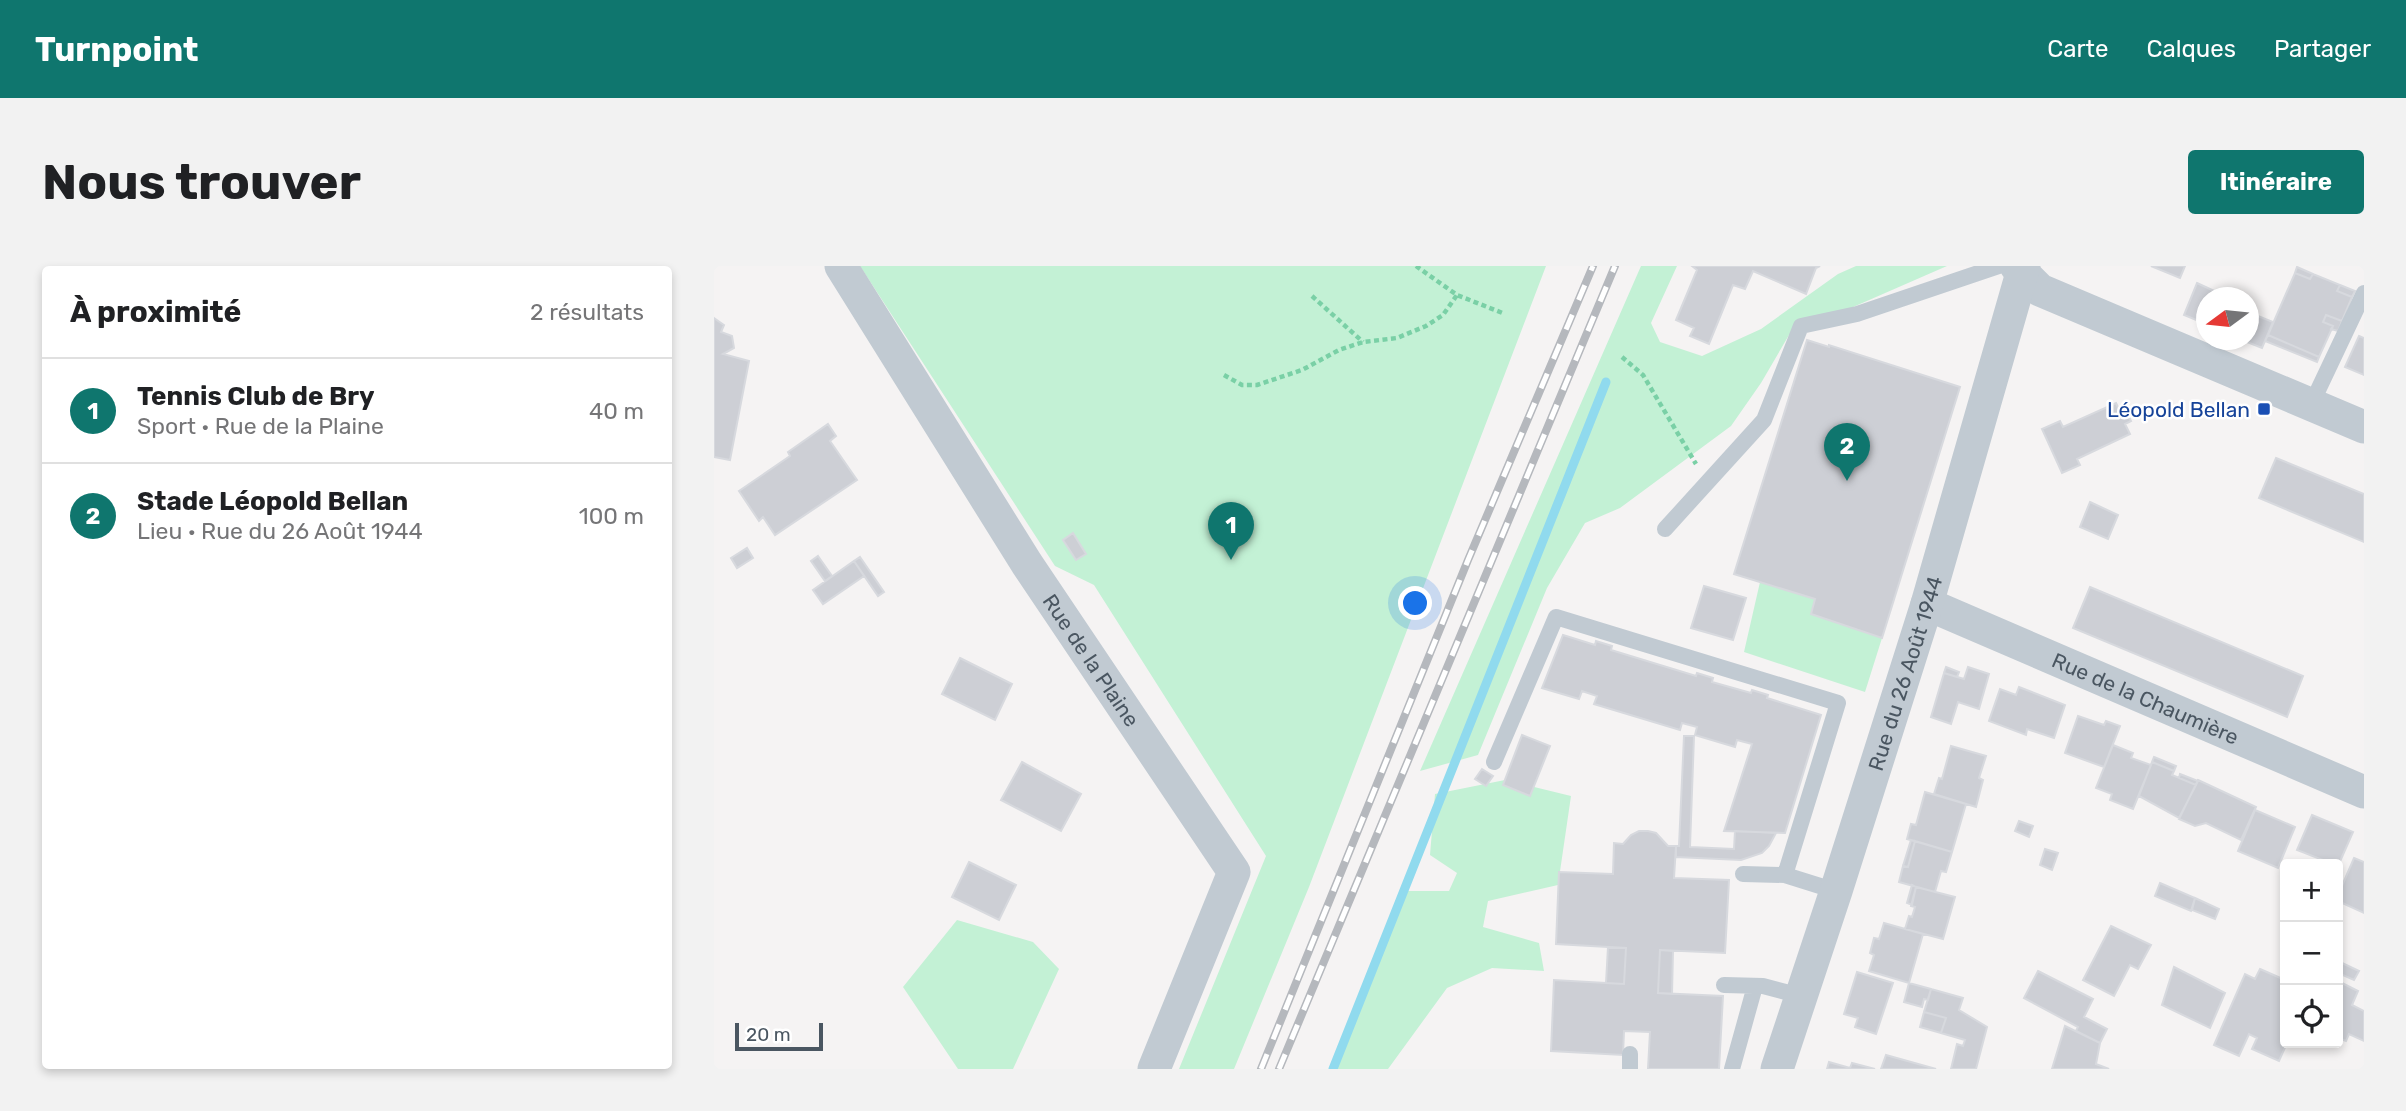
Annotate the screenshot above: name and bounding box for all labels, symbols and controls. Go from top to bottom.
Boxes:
text: Turnpoint [35,30,198,69]
text: Carte [2047,35,2108,63]
text: Calques [2146,35,2236,63]
text: Partager [2274,35,2371,63]
button: Itinéraire [2188,150,2364,214]
text: Nous trouver [42,153,361,211]
north arrow [2196,287,2259,350]
text: À proximité [70,294,241,330]
text: 2 résultats [530,298,644,326]
text: Tennis Club de Bry [137,381,375,412]
text: 1 [87,397,99,425]
text: 40 m [589,397,644,425]
place label: Léopold Bellan [2107,397,2250,422]
marker: Léopold Bellan [2256,401,2272,417]
text: Sport · Rue de la Plaine [137,412,384,440]
pin: 2 [1824,423,1870,481]
text: Stade Léopold Bellan [137,486,408,517]
text: 2 [86,502,100,530]
text: 100 m [579,502,644,530]
pin: 1 [1208,502,1254,560]
text: Lieu · Rue du 26 Août 1944 [137,517,423,545]
street label: Rue du 26 Août 1944 [1863,573,1947,774]
your location [1398,586,1432,620]
street label: Rue de la Plaine [1038,589,1145,731]
street label: Rue de la Chaumière [2048,647,2243,749]
map controls [2280,859,2343,1048]
button: + [2280,859,2343,922]
button: − [2280,922,2343,985]
button: locate [2280,985,2343,1048]
scale bar [735,1020,822,1052]
text: 20 m [746,1023,791,1046]

